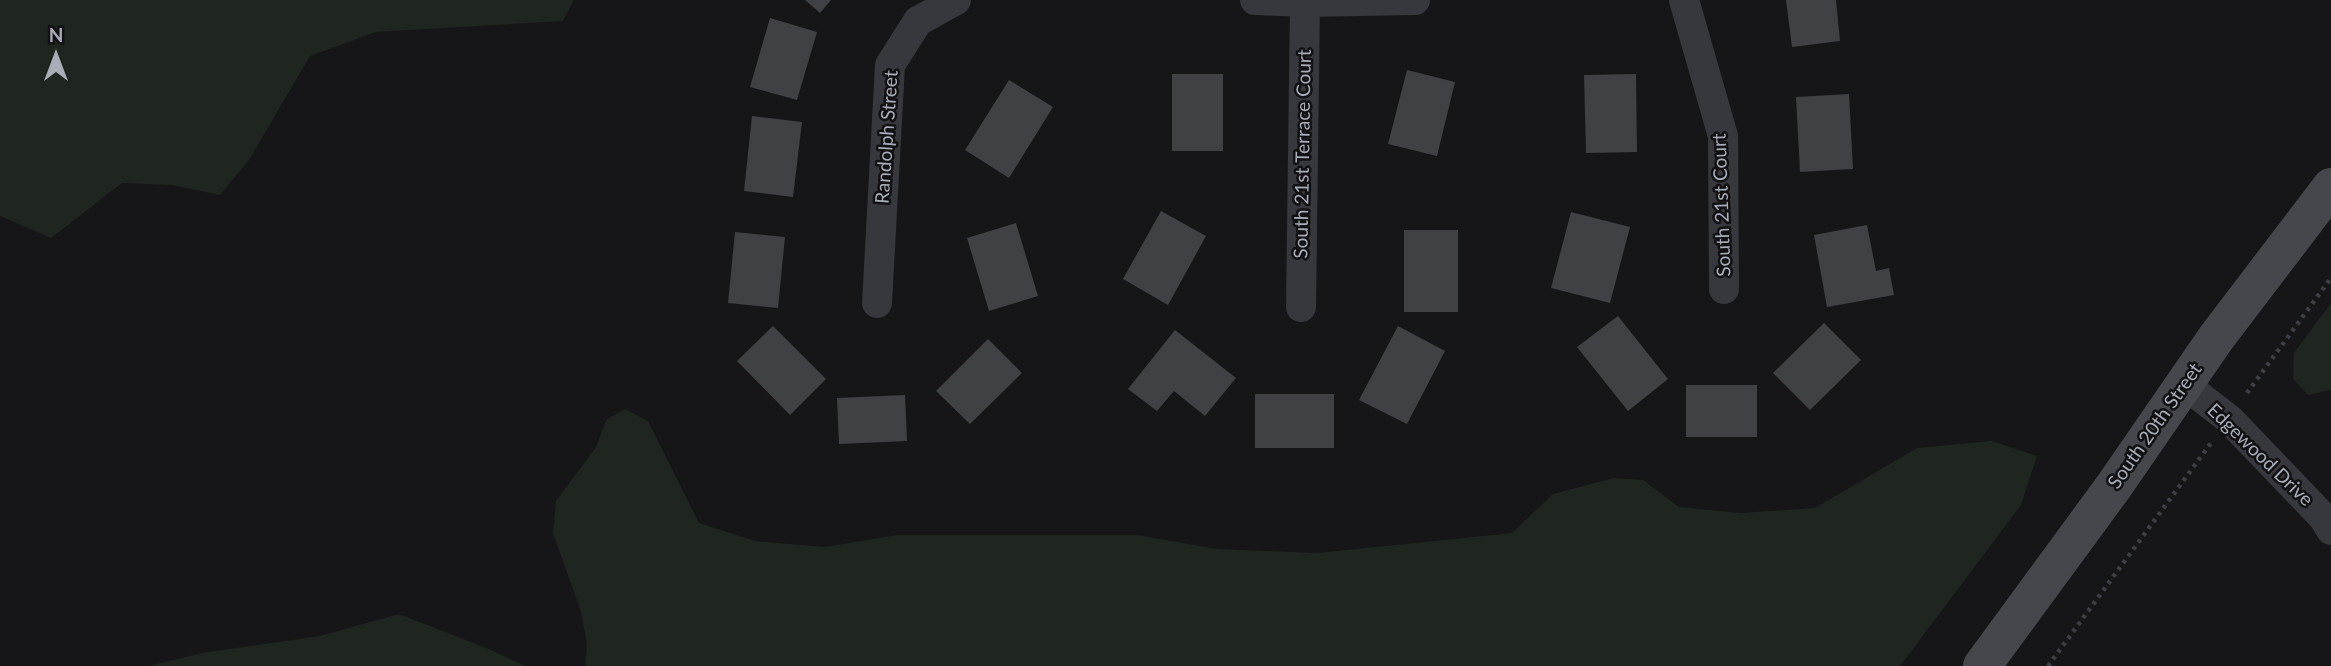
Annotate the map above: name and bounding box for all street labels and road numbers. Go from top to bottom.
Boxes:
street label: South 21st Terrace Court [1290,49,1316,259]
street label: Randolph Street [871,69,903,205]
street label: South 21st Court [1708,133,1736,277]
street label: South 20th Street [2103,359,2207,493]
street label: Edgewood Drive [2202,399,2318,511]

